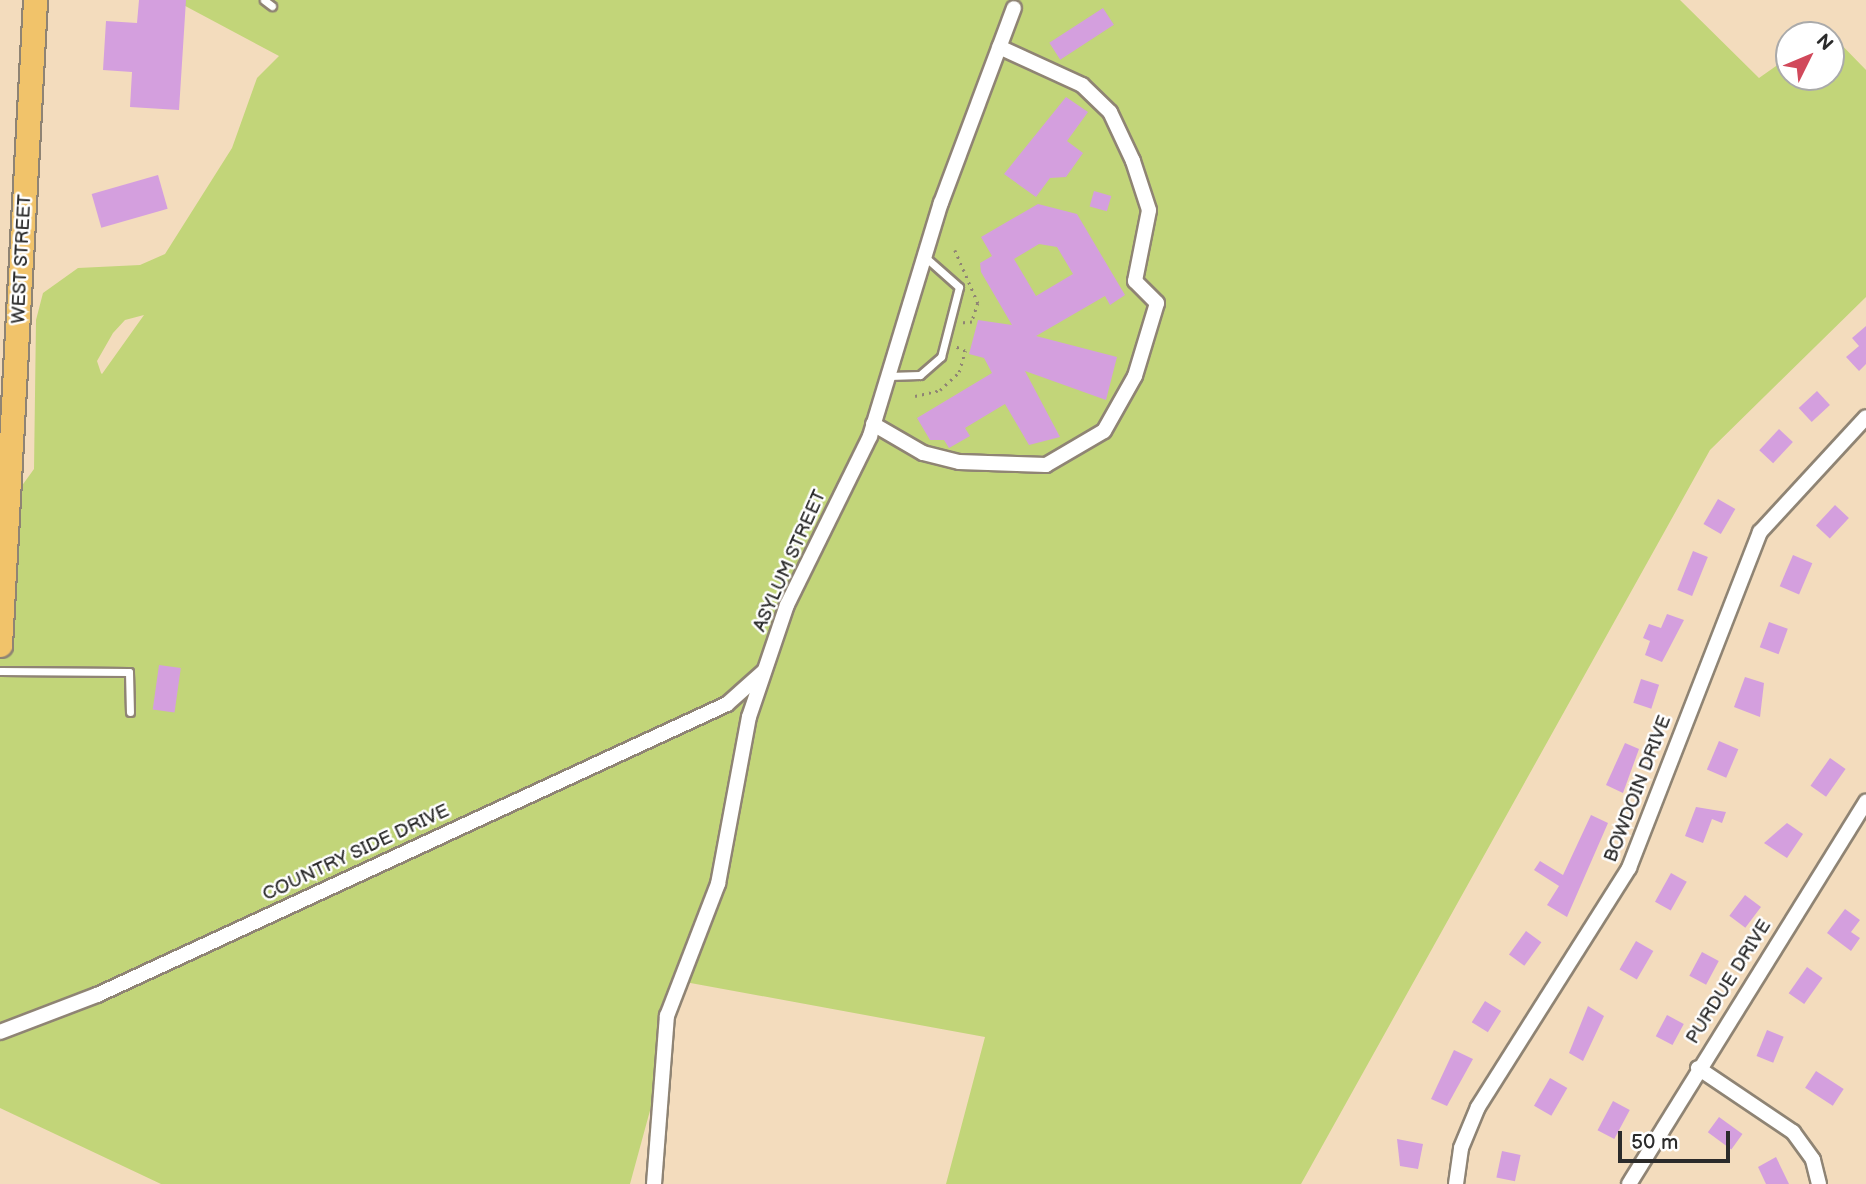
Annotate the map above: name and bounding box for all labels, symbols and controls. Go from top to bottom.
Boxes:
north arrow [1775,21,1845,91]
text: N [1811,30,1838,56]
street label: WEST STREET [7,193,37,325]
street label: ASYLUM STREET [748,486,832,636]
street label: BOWDOIN DRIVE [1600,712,1676,866]
street label: COUNTRY SIDE DRIVE [259,800,453,906]
street label: PURDUE DRIVE [1682,916,1776,1048]
scale bar [1621,1118,1733,1162]
text: 50 m [1631,1130,1678,1155]

